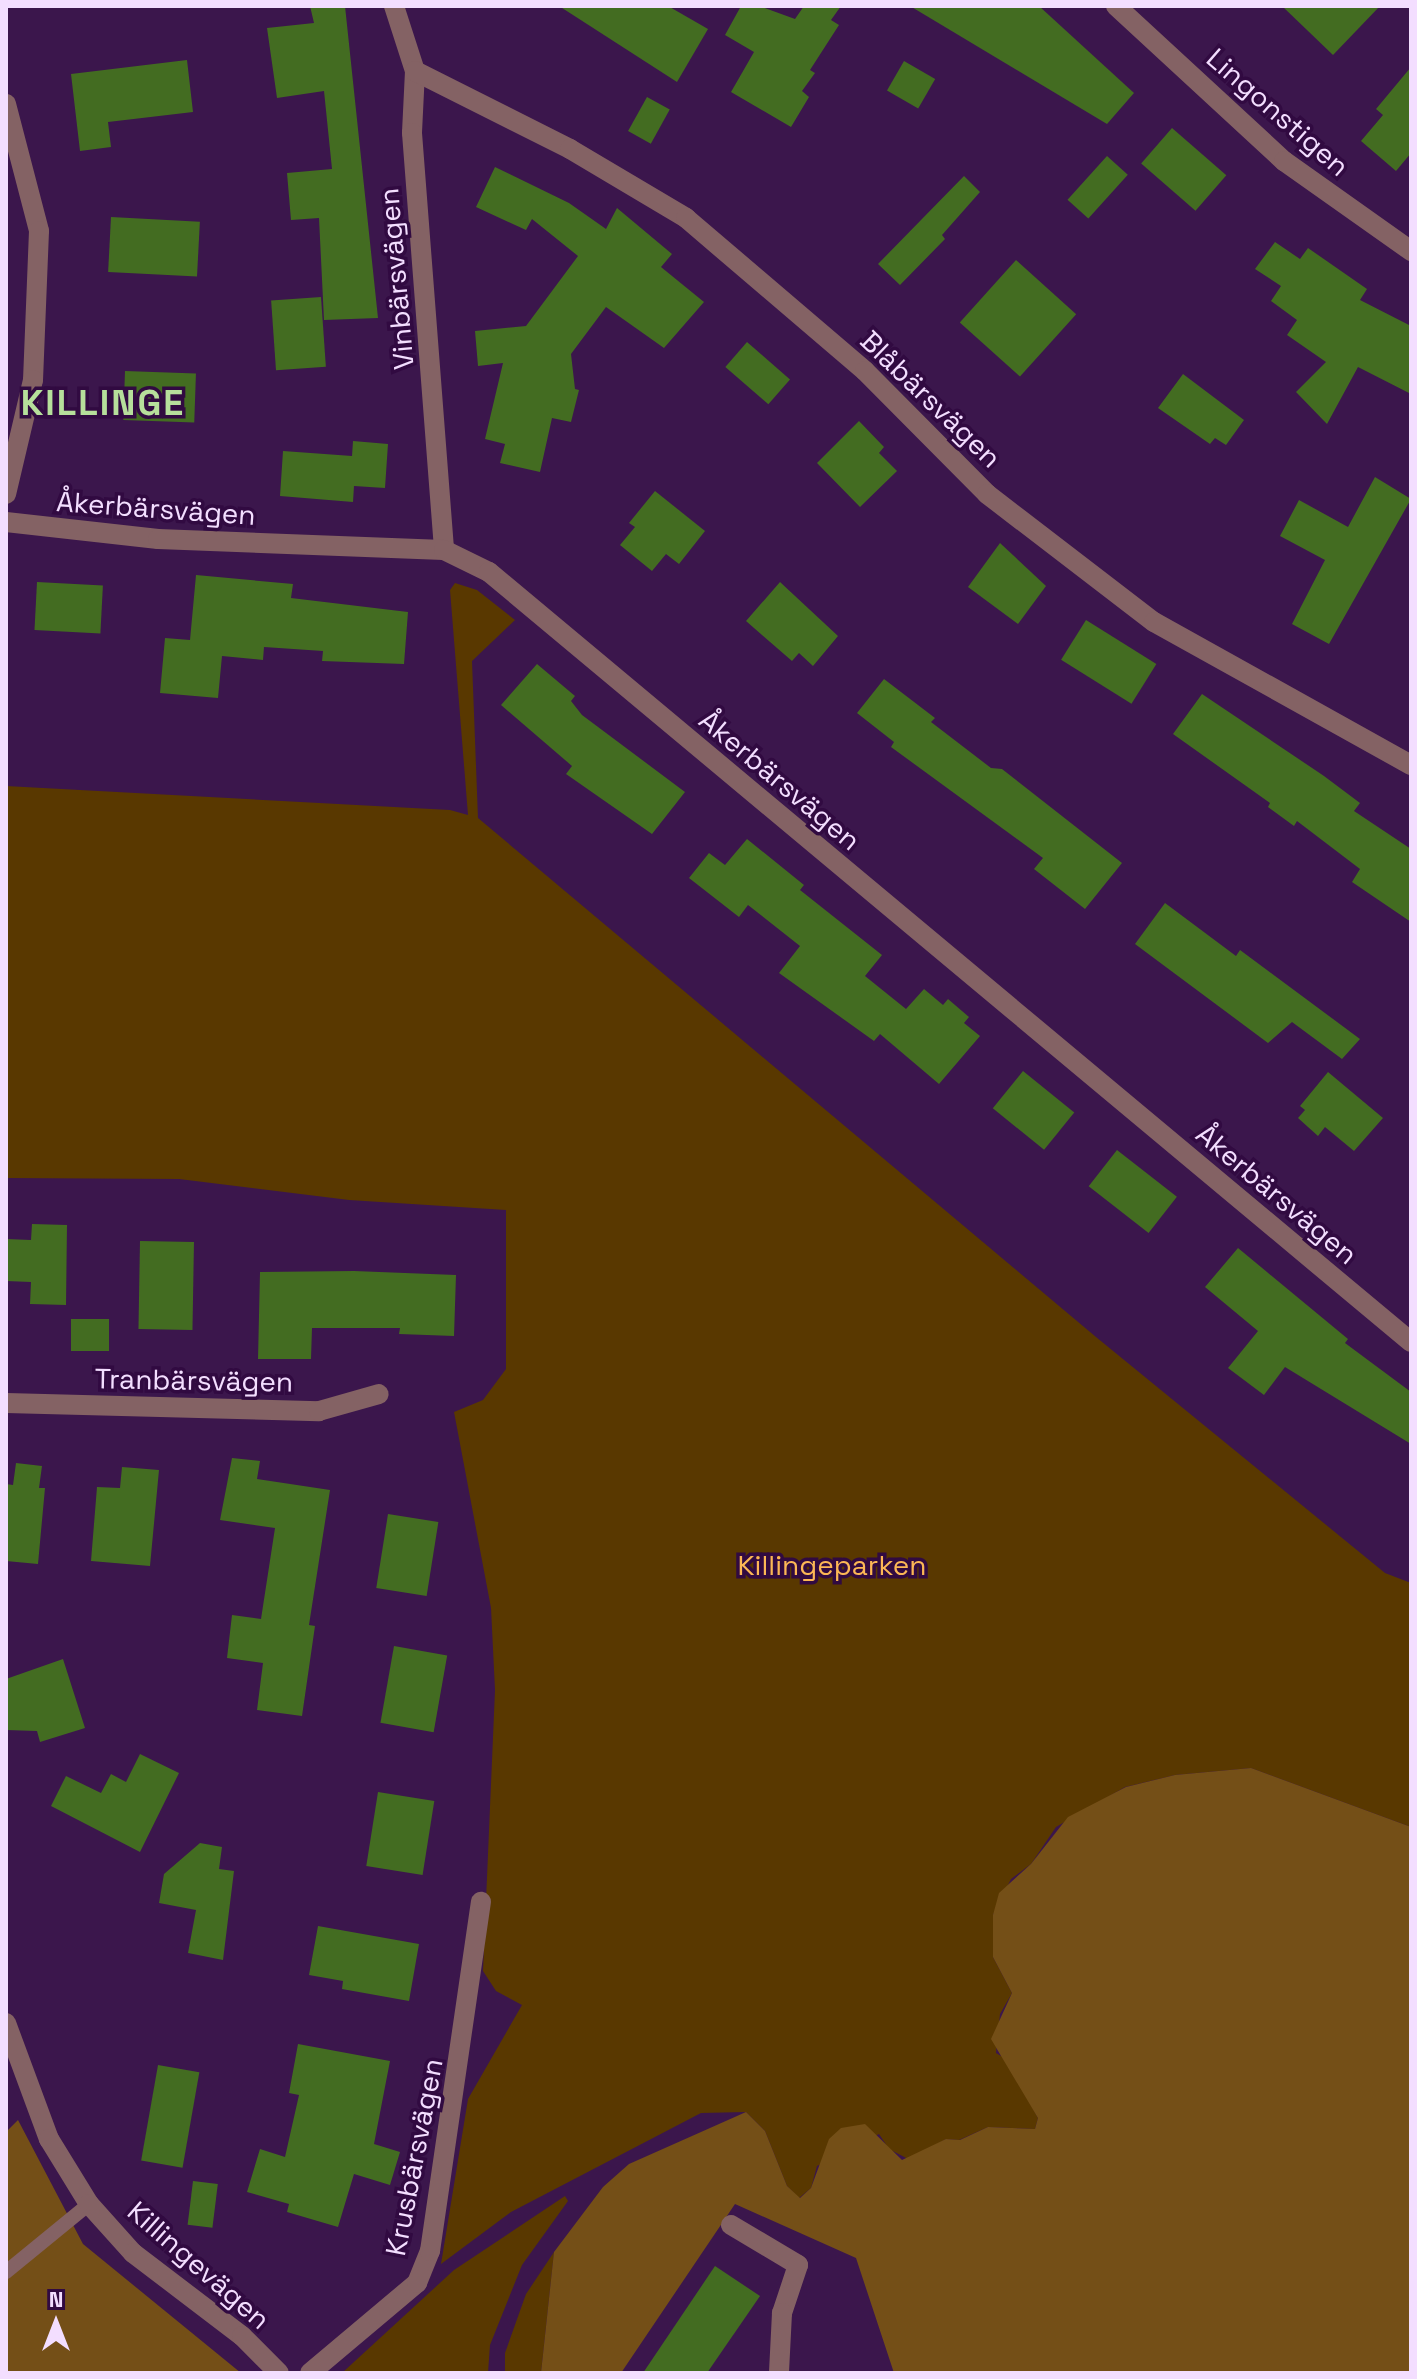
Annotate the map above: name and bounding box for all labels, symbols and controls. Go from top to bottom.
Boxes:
street label: Lingonstigen [1200,41,1356,183]
street label: Vinbärsvägen [371,187,421,371]
street label: Blåbärsvägen [854,324,1008,474]
district label: KILLINGE [21,382,185,426]
street label: Åkerbärsvägen [55,484,257,532]
street label: Åkerbärsvägen [693,703,867,857]
street label: Åkerbärsvägen [1190,1117,1364,1271]
street label: Tranbärsvägen [95,1361,293,1399]
park label: Killingeparken [738,1548,926,1582]
street label: Krusbärsvägen [378,2055,450,2259]
street label: Killingevägen [121,2194,277,2336]
north arrow [16,2283,96,2363]
text: N [49,2285,63,2313]

